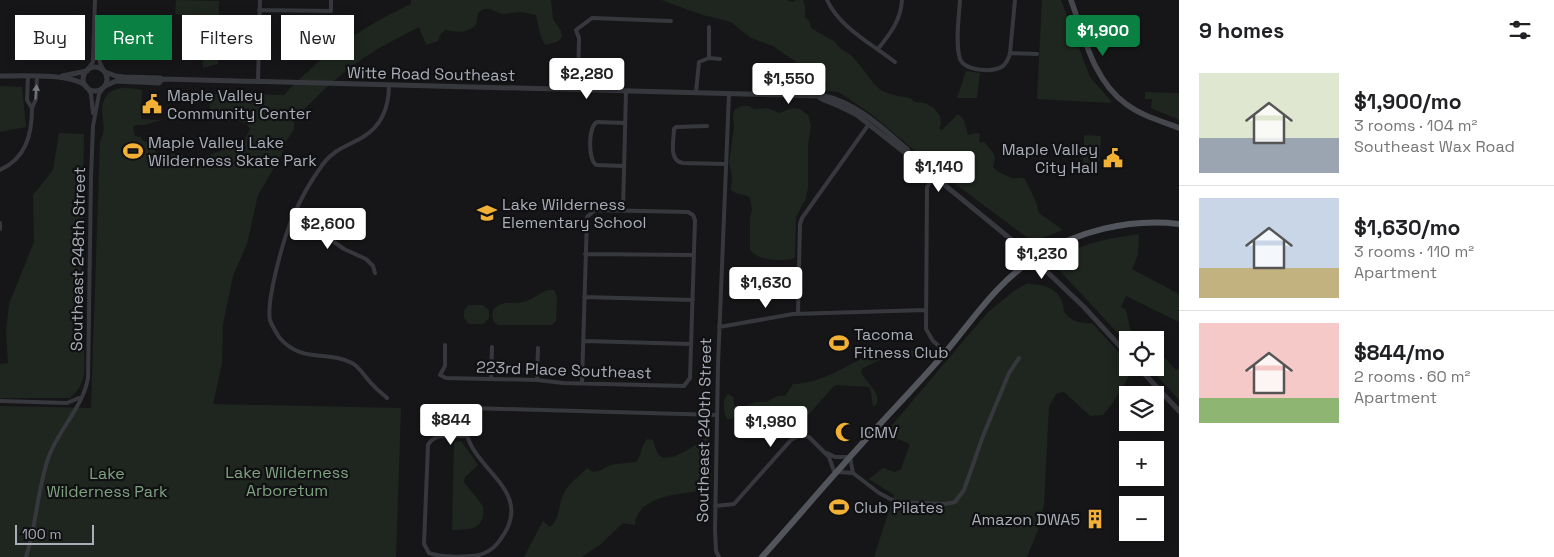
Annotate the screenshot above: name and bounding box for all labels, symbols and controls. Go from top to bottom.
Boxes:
chip: Buy [15,15,85,60]
chip: Rent [95,15,172,60]
chip: Filters [182,15,271,60]
chip: New [281,15,354,60]
pin: $1,900 [1062,15,1144,57]
icon: filters [1506,16,1534,44]
text: 9 homes [1199,17,1284,44]
text: $1,900 [1077,20,1129,41]
pin: $2,280 [546,58,628,100]
street label: Witte Road Southeast [347,62,515,86]
pin: $1,550 [748,62,830,105]
text: $2,280 [560,63,614,84]
text: $1,550 [763,68,815,89]
one-way arrow [33,84,41,100]
place label: Maple Valley Community Center [167,85,311,124]
text: $1,900/mo [1354,88,1461,115]
public building icon: Maple Valley Community Center [141,93,163,115]
icon: home [1239,93,1299,153]
text: 3 rooms · 104 m² [1354,115,1477,136]
place label: Maple Valley Lake Wilderness Skate Park [148,132,317,171]
text: Southeast Wax Road [1354,136,1515,157]
place label: Maple Valley City Hall [1002,139,1098,178]
sports icon: Maple Valley Lake Wilderness Skate Park [122,140,144,162]
public building icon: Maple Valley City Hall [1102,147,1124,169]
pin: $1,140 [898,150,980,193]
text: $1,140 [915,156,963,177]
street label: Southeast 248th Street [66,167,90,351]
place label: Lake Wilderness Elementary School [502,194,647,233]
school or university icon: Lake Wilderness Elementary School [476,202,498,224]
pin: $2,600 [287,208,369,250]
text: $2,600 [301,213,355,234]
text: $1,630/mo [1354,214,1460,241]
icon: home [1239,218,1299,278]
pin: $1,230 [1001,238,1083,280]
text: 3 rooms · 110 m² [1354,241,1474,262]
text: $1,230 [1016,243,1068,264]
text: Apartment [1354,262,1437,283]
pin: $1,630 [725,266,807,309]
text: $1,630 [740,272,792,293]
place label: Tacoma Fitness Club [854,324,948,363]
map controls [1119,331,1164,541]
button: locate [1119,331,1164,376]
sports icon: Tacoma Fitness Club [828,332,850,354]
street label: Southeast 240th Street [692,338,716,522]
text: $844/mo [1354,339,1445,366]
icon: home [1239,343,1299,403]
street label: 223rd Place Southeast [476,356,652,384]
text: 2 rooms · 60 m² [1354,366,1470,387]
button: layers [1119,386,1164,431]
text: Apartment [1354,387,1437,408]
pin: $844 [421,404,481,446]
pin: $1,980 [730,406,812,448]
text: $844 [431,409,471,430]
text: $1,980 [745,411,797,432]
mosque icon: ICMV [834,421,856,443]
place label: ICMV [860,422,898,443]
button: + [1119,441,1164,486]
park label: Lake Wilderness Arboretum [225,462,349,501]
park label: Lake Wilderness Park [46,463,168,502]
sports icon: Club Pilates [828,496,850,518]
button: − [1119,496,1164,541]
place label: Club Pilates [854,497,944,518]
building icon: Amazon DWA5 [1084,508,1106,530]
place label: Amazon DWA5 [971,509,1080,530]
scale bar [15,522,94,545]
text: 100 m [22,525,61,543]

